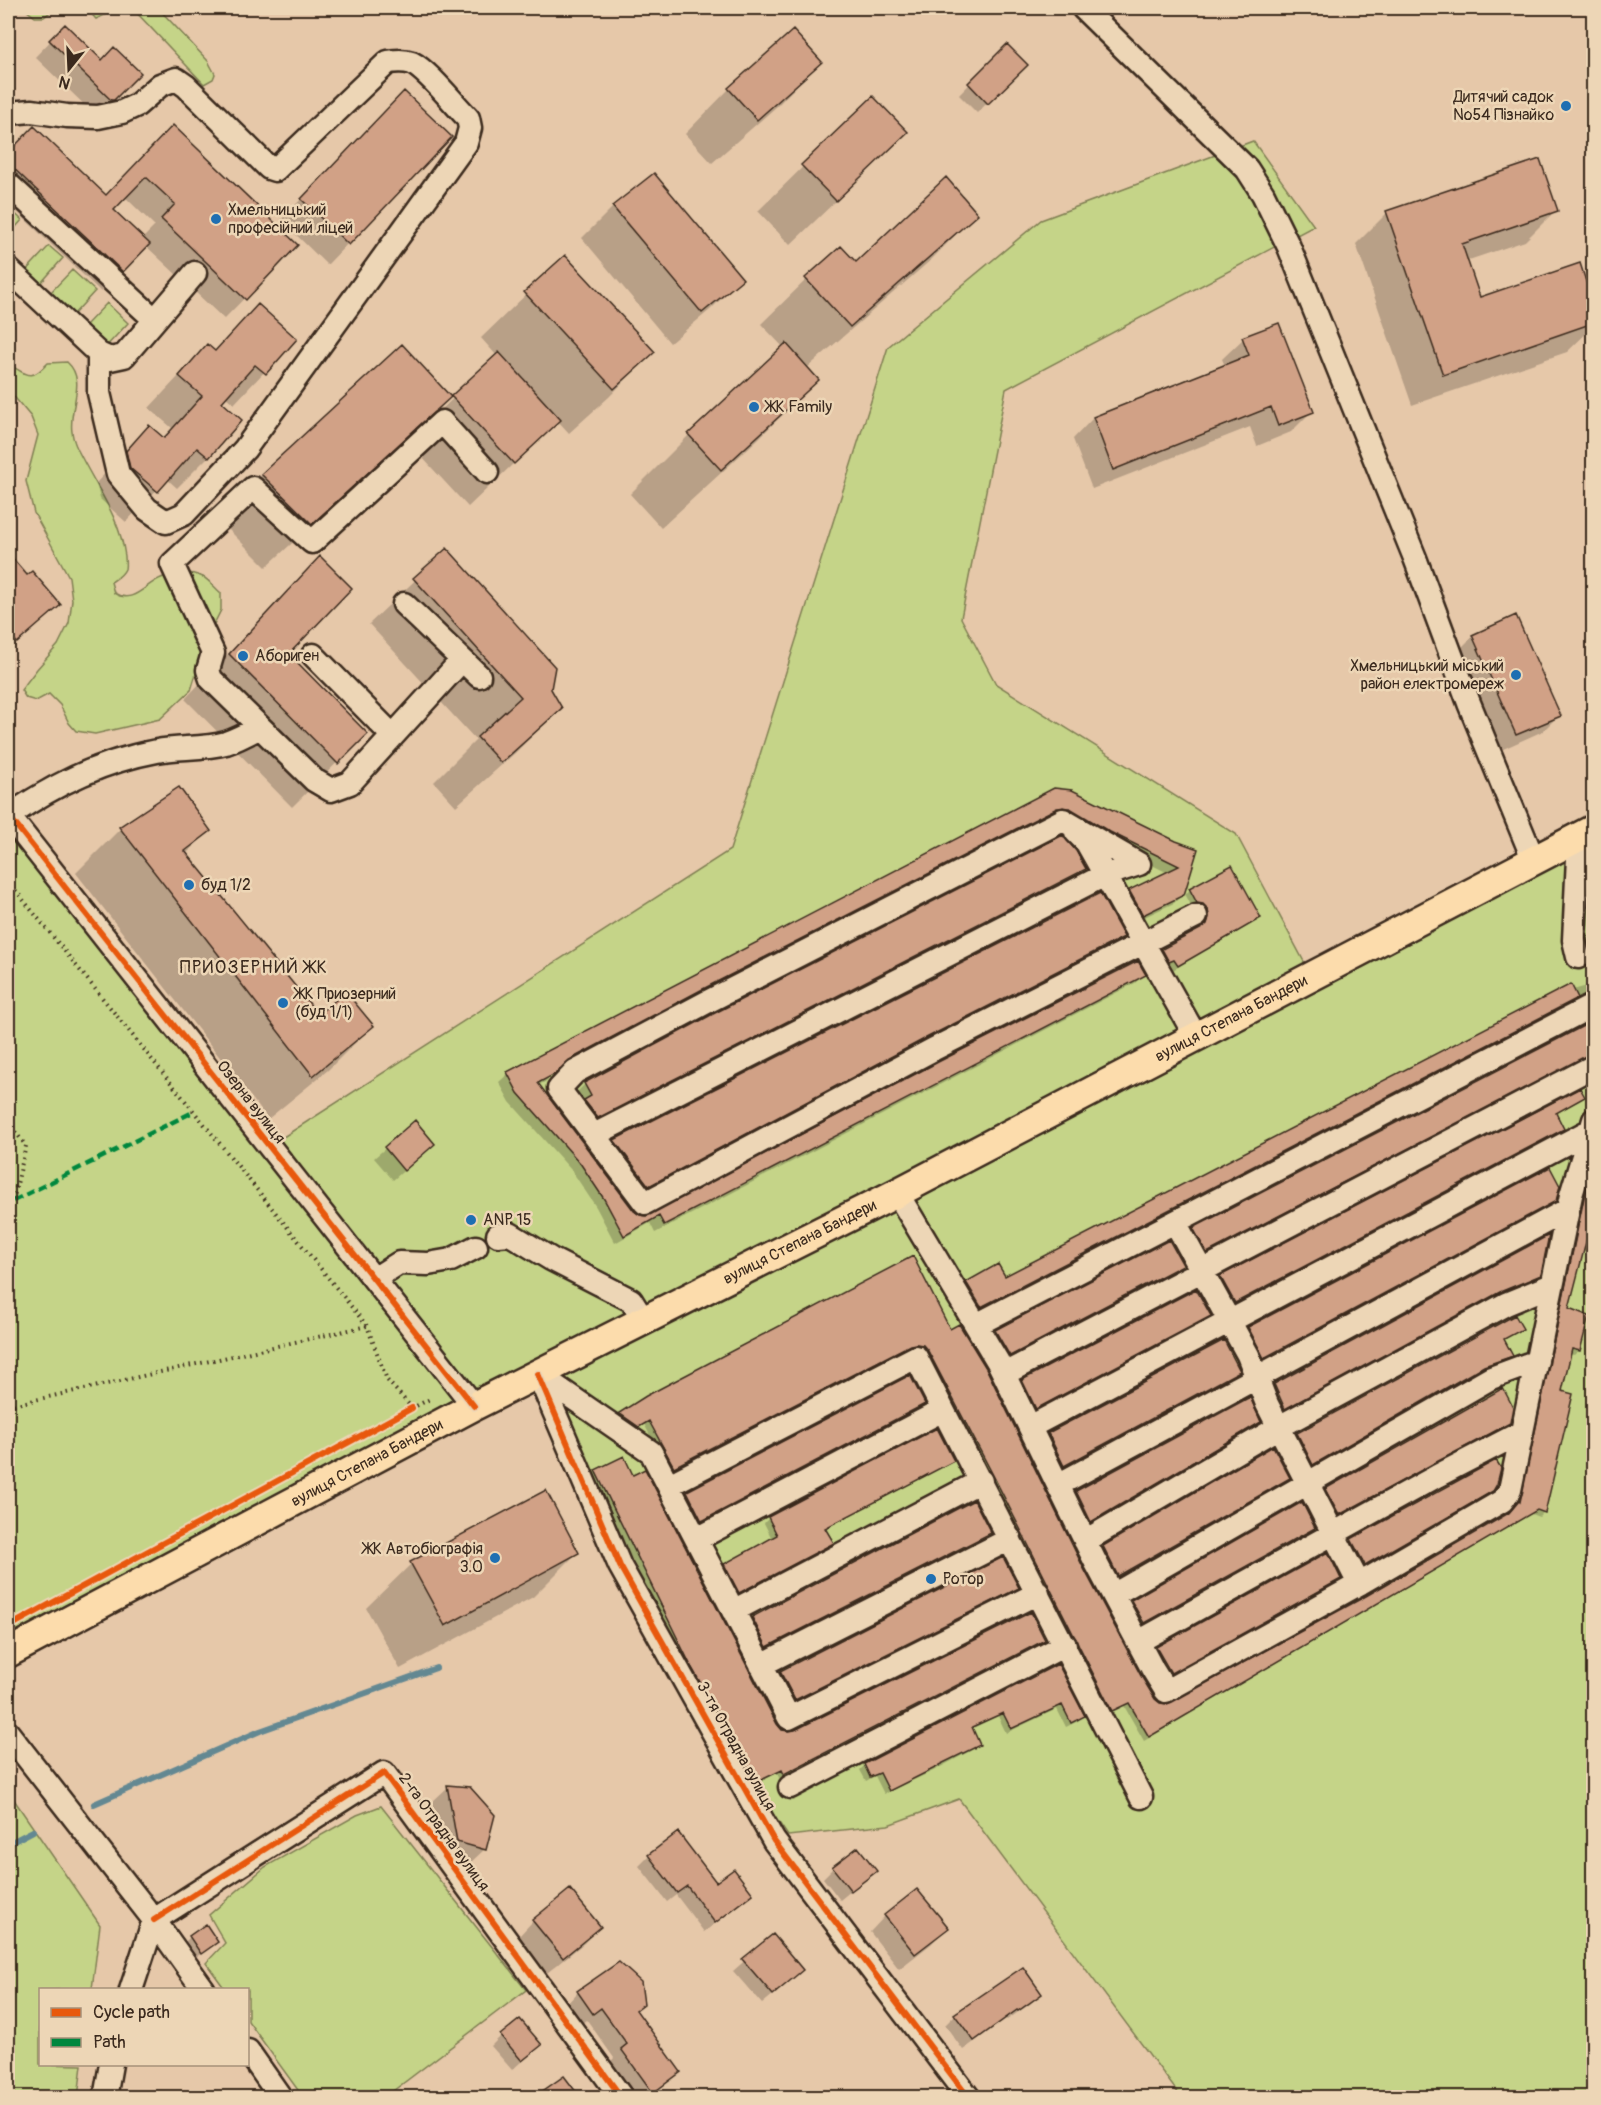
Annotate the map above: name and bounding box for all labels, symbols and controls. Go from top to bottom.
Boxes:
north arrow [39,39,99,99]
text: N [56,71,73,93]
place label: Дитячий садок №54 Пізнайко [1452,87,1554,125]
marker: Дитячий садок №54 Пізнайко [1559,99,1573,113]
place label: Хмельницький професійний ліцей [228,200,353,238]
marker: Хмельницький професійний ліцей [209,212,223,226]
place label: ЖК Family [763,397,832,417]
marker: ЖК Family [747,400,761,414]
place label: Абориген [255,646,319,666]
marker: Абориген [236,649,250,663]
place label: Хмельницький міський район електромереж [1350,656,1505,694]
marker: Хмельницький міський район електромереж [1509,668,1523,682]
place label: буд 1/2 [201,875,251,895]
marker: буд 1/2 [182,878,196,892]
district label: ПРИОЗЕРНИЙ ЖК [180,956,328,979]
street label: вулиця Степана Бандери [1152,971,1311,1066]
place label: ЖК Приозерний (буд 1/1) [292,984,396,1022]
marker: ЖК Приозерний (буд 1/1) [276,996,290,1010]
street label: Озерна вулиця [212,1056,290,1148]
street label: вулиця Степана Бандери [720,1195,880,1289]
place label: ANP 15 [483,1210,531,1230]
marker: ANP 15 [464,1213,478,1227]
street label: вулиця Степана Бандери [287,1414,446,1511]
place label: ЖК Автобіографія 3.0 [360,1539,483,1577]
marker: ЖК Автобіографія 3.0 [488,1551,502,1565]
place label: Ротор [943,1569,984,1589]
marker: Ротор [924,1572,938,1586]
street label: 3-тя Отрадна вулиця [692,1678,780,1814]
street label: 2-га Отрадна вулиця [394,1769,494,1895]
legend [39,1988,249,2066]
text: Cycle path [93,2001,170,2024]
text: Path [93,2031,126,2054]

